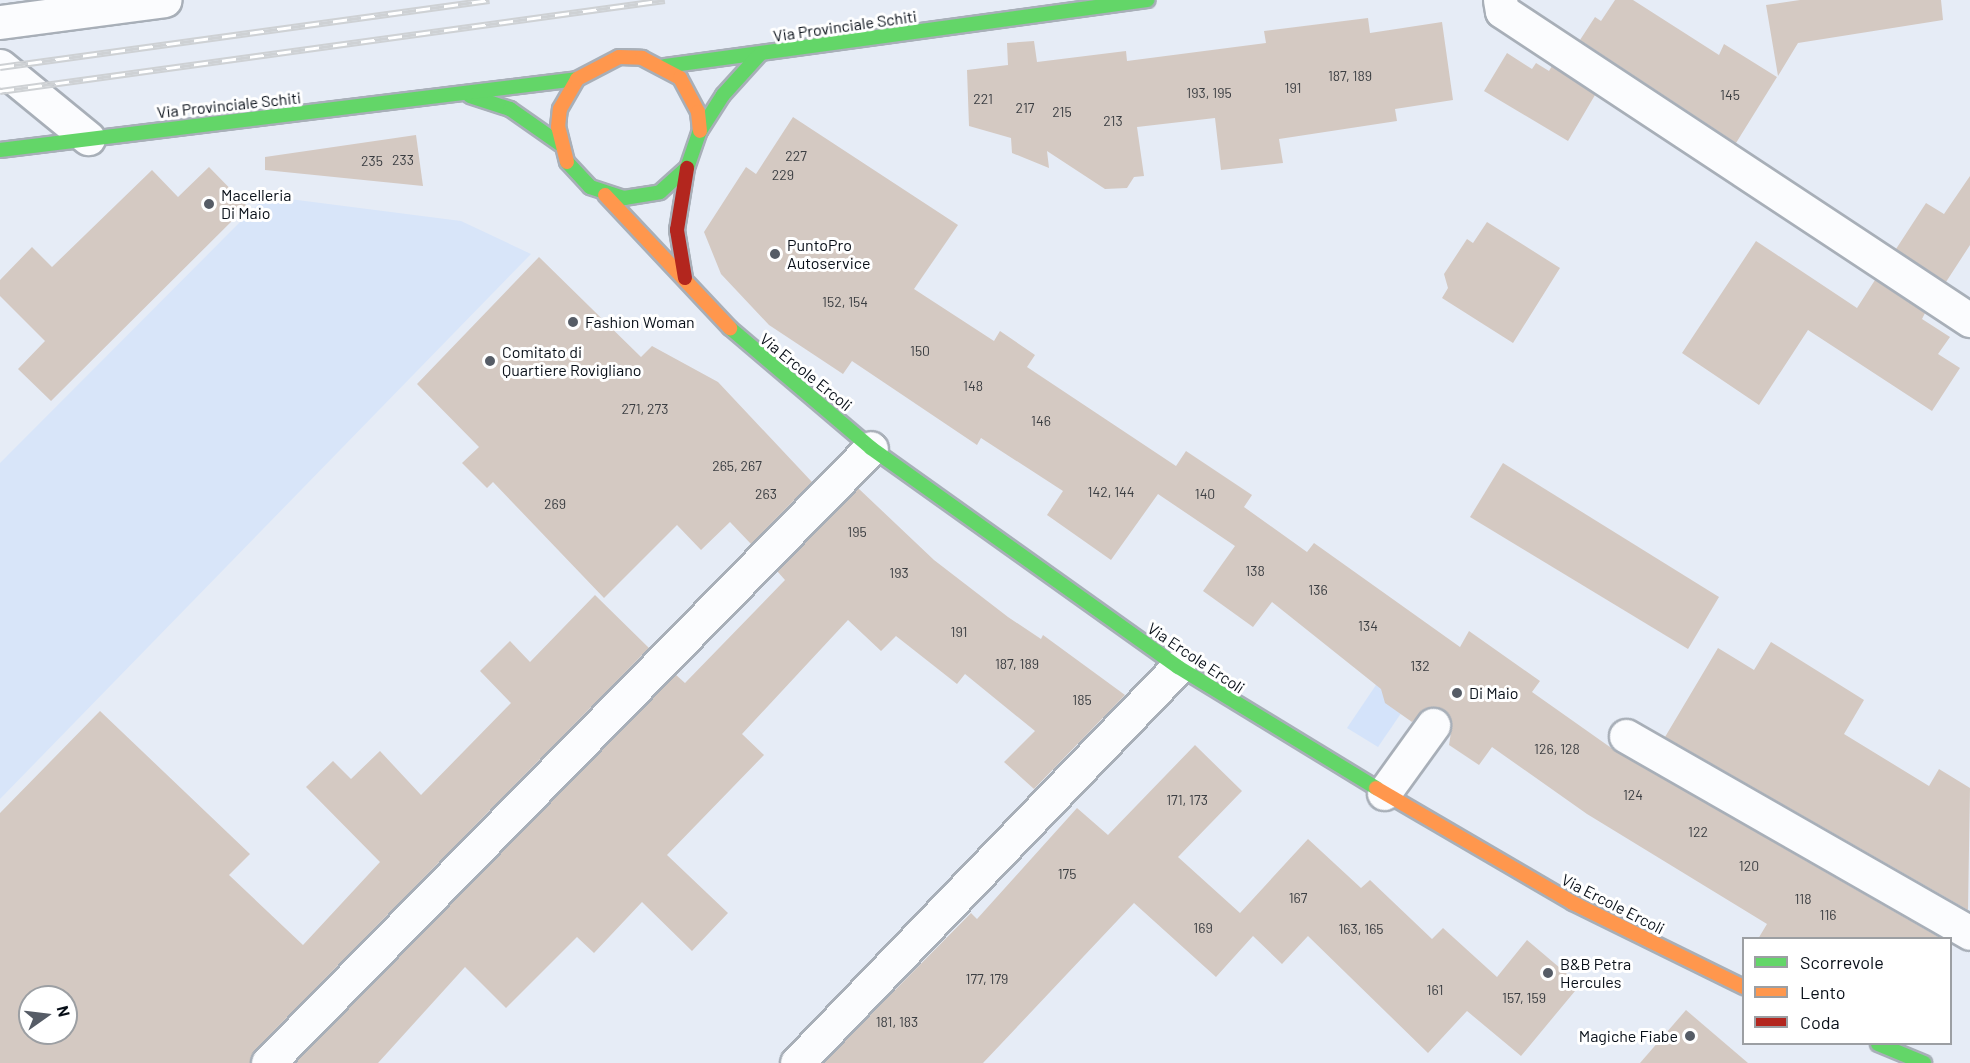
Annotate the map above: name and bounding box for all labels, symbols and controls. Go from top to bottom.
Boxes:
street label: Via Provinciale Schiti [772,6,918,46]
house number: 187, 189 [1328,68,1372,84]
house number: 191 [1285,80,1301,96]
house number: 193, 195 [1186,85,1232,101]
house number: 145 [1720,87,1740,103]
street label: Via Provinciale Schiti [156,88,302,122]
house number: 221 [973,91,993,107]
house number: 217 [1016,100,1034,116]
house number: 215 [1052,104,1072,120]
house number: 213 [1103,113,1123,129]
house number: 227 [785,148,807,164]
house number: 233 [392,152,414,168]
house number: 235 [361,153,383,169]
house number: 229 [772,167,794,183]
place label: Macelleria Di Maio [221,185,291,223]
marker: Macelleria Di Maio [202,197,216,211]
place label: PuntoPro Autoservice [787,235,871,273]
marker: PuntoPro Autoservice [768,247,782,261]
house number: 152, 154 [822,294,868,310]
place label: Fashion Woman [585,312,695,332]
marker: Fashion Woman [566,315,580,329]
street label: Via Ercole Ercoli [756,329,856,415]
place label: Comitato di Quartiere Rovigliano [502,342,641,380]
house number: 150 [910,343,930,359]
marker: Comitato di Quartiere Rovigliano [483,354,497,368]
house number: 148 [963,378,983,394]
house number: 271, 273 [622,401,668,417]
house number: 146 [1031,413,1051,429]
house number: 265, 267 [712,458,762,474]
house number: 142, 144 [1088,484,1134,500]
house number: 263 [755,486,777,502]
house number: 140 [1195,486,1215,502]
house number: 269 [544,496,566,512]
house number: 195 [847,524,867,540]
house number: 138 [1245,563,1265,579]
house number: 193 [889,565,909,581]
house number: 136 [1308,582,1328,598]
street label: Via Ercole Ercoli [1144,618,1248,698]
house number: 134 [1358,618,1378,634]
house number: 191 [951,624,967,640]
house number: 187, 189 [995,656,1039,672]
house number: 132 [1410,658,1430,674]
place label: Di Maio [1469,683,1519,703]
marker: Di Maio [1450,686,1464,700]
house number: 185 [1072,692,1092,708]
house number: 126, 128 [1534,741,1580,757]
house number: 124 [1623,787,1643,803]
house number: 171, 173 [1166,792,1208,808]
house number: 122 [1688,824,1708,840]
house number: 120 [1739,858,1759,874]
house number: 175 [1058,866,1076,882]
street label: Via Ercole Ercoli [1558,870,1668,938]
house number: 167 [1289,890,1307,906]
house number: 118 [1794,891,1812,907]
house number: 116 [1819,907,1837,923]
house number: 169 [1193,920,1213,936]
house number: 163, 165 [1338,921,1384,937]
legend [1742,937,1952,1045]
text: Scorrevole [1800,951,1884,973]
place label: B&B Petra Hercules [1560,954,1631,992]
marker: B&B Petra Hercules [1541,966,1555,980]
house number: 177, 179 [966,971,1008,987]
text: Lento [1800,981,1846,1003]
house number: 161 [1427,982,1443,998]
north arrow [18,985,78,1045]
house number: 157, 159 [1502,990,1546,1006]
text: N [54,1004,75,1018]
text: Coda [1800,1011,1840,1033]
house number: 181, 183 [876,1014,918,1030]
place label: Magiche Fiabe [1579,1026,1678,1046]
marker: Magiche Fiabe [1683,1029,1697,1043]

